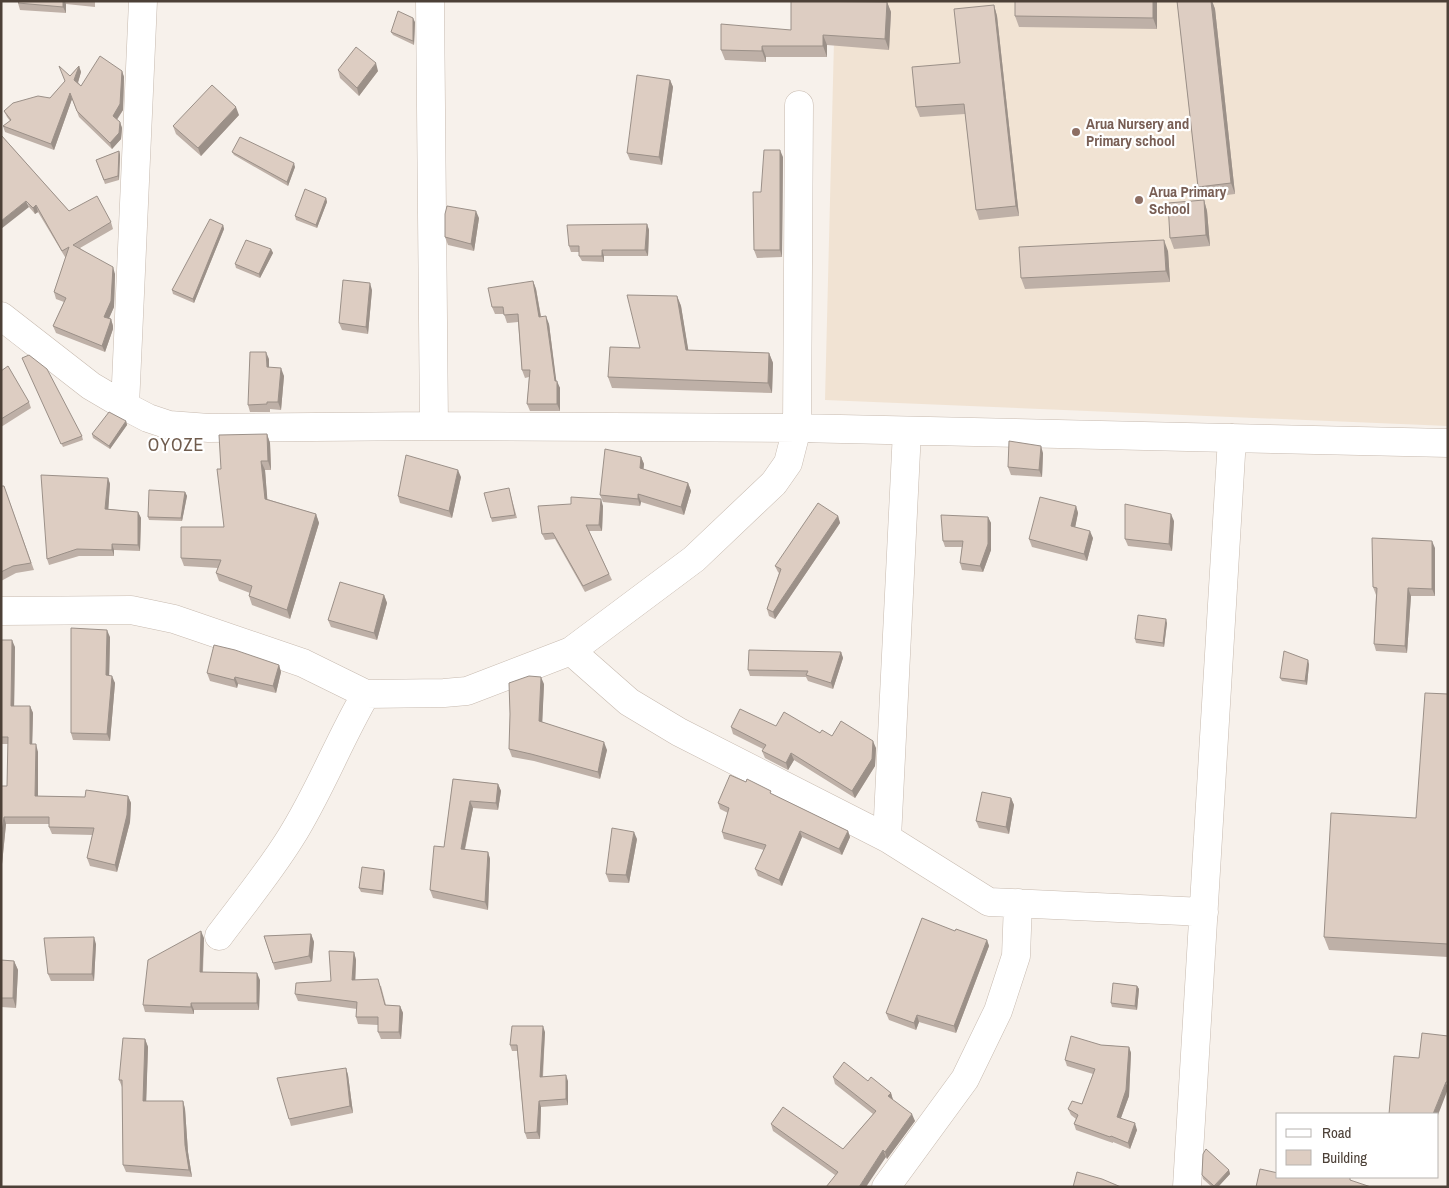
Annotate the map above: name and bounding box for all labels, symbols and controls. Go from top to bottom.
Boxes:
place label: Arua Nursery and Primary school [1086,113,1189,151]
marker: Arua Nursery and Primary school [1070,126,1082,138]
place label: Arua Primary School [1149,181,1226,219]
marker: Arua Primary School [1133,194,1145,206]
district label: OYOZE [148,432,204,457]
legend [1276,1113,1439,1178]
text: Road [1322,1122,1351,1143]
text: Building [1322,1147,1367,1168]

